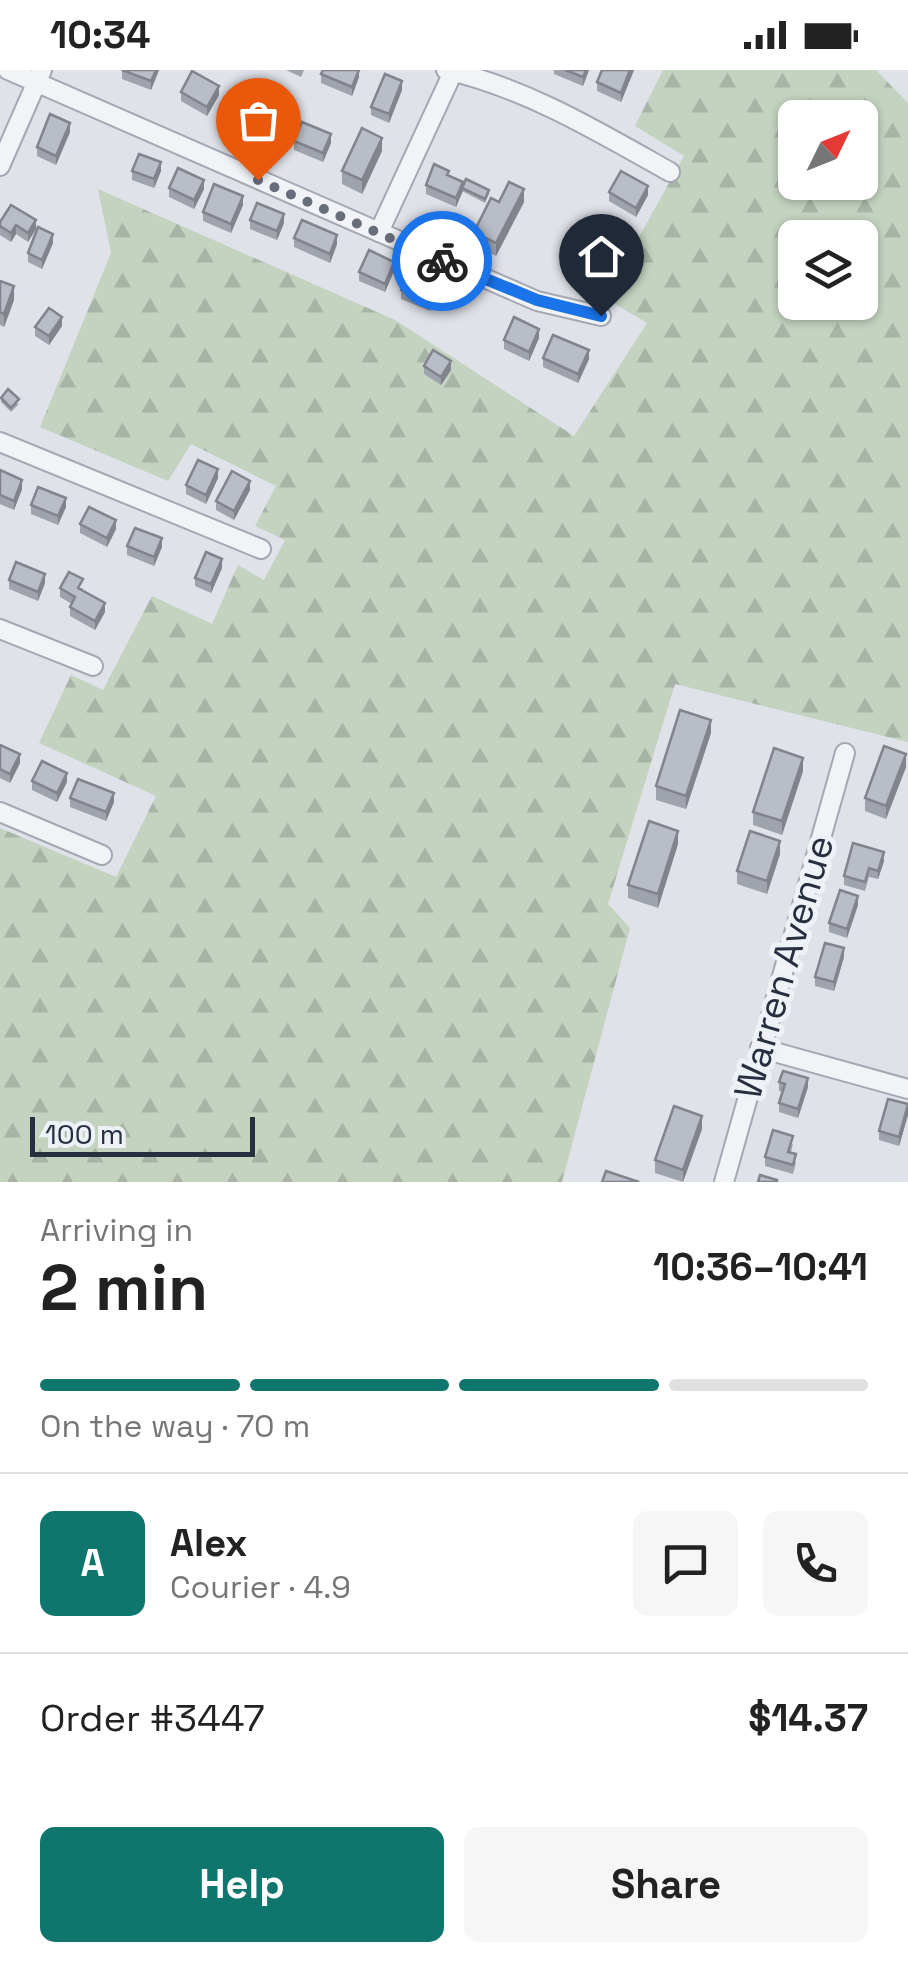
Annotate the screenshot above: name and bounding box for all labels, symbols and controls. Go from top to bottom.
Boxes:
text: 10:34 [50,11,150,59]
pin [216,78,301,181]
icon: bag [231,93,286,148]
north arrow [778,100,878,200]
map controls [778,100,878,320]
courier [392,211,492,311]
pin [559,214,644,317]
button: layers [778,220,878,320]
icon: home [574,229,629,284]
icon: bike [415,234,470,289]
street label: Warren Avenue [723,830,845,1104]
scale bar [30,1112,255,1156]
text: 100 m [45,1116,124,1152]
text: Arriving in [40,1210,193,1250]
text: 10:36–10:41 [653,1243,868,1291]
text: 2 min [40,1246,208,1329]
text: On the way · 70 m [40,1406,310,1446]
button: chat [633,1511,738,1616]
button: phone [763,1511,868,1616]
text: Alex [170,1519,247,1567]
text: A [80,1539,105,1587]
text: Courier · 4.9 [170,1567,351,1607]
text: Order #3447 [40,1694,265,1742]
text: $14.37 [748,1694,868,1742]
button: Help [40,1827,444,1942]
button: Share [464,1827,868,1942]

